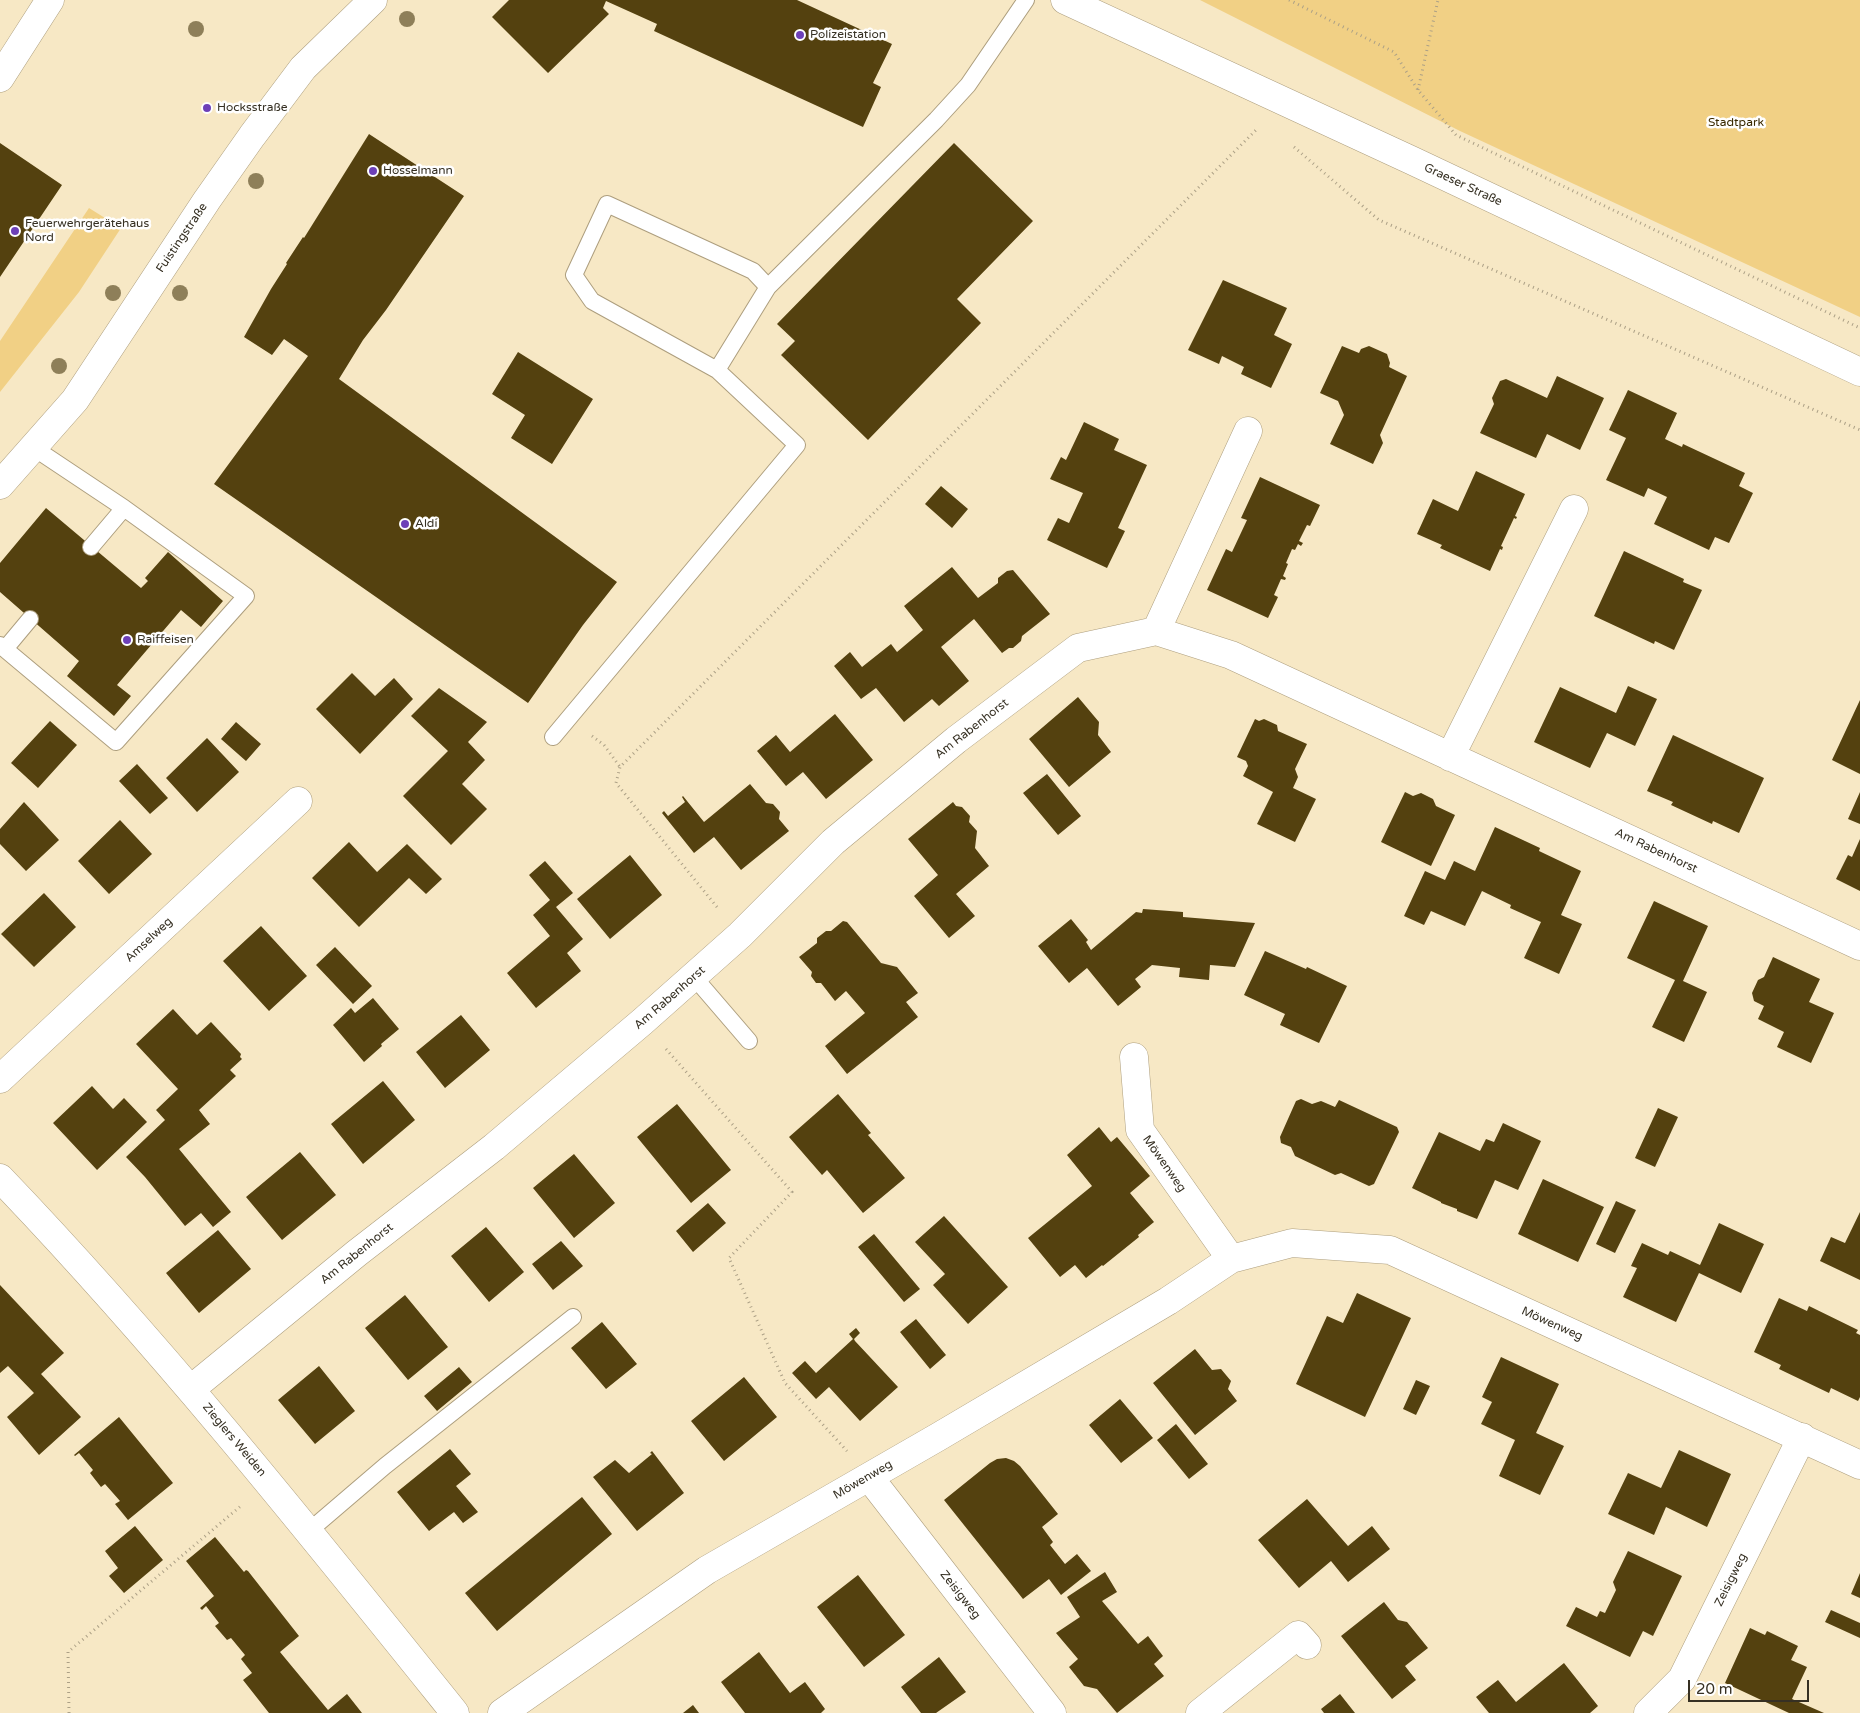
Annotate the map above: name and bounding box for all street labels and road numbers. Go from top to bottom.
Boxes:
street label: Graeser Straße [1422,161,1504,209]
street label: Fuistingstraße [153,200,211,276]
street label: Am Rabenhorst [932,696,1012,762]
street label: Am Rabenhorst [1612,826,1700,876]
street label: Amselweg [122,915,176,965]
street label: Am Rabenhorst [632,963,708,1033]
street label: Möwenweg [1139,1133,1189,1195]
street label: Am Rabenhorst [318,1220,396,1288]
street label: Möwenweg [1519,1304,1585,1344]
street label: Zieglers Weiden [199,1400,269,1480]
street label: Möwenweg [831,1457,895,1503]
street label: Zeisigweg [1712,1551,1750,1609]
street label: Zeisigweg [937,1568,983,1622]

